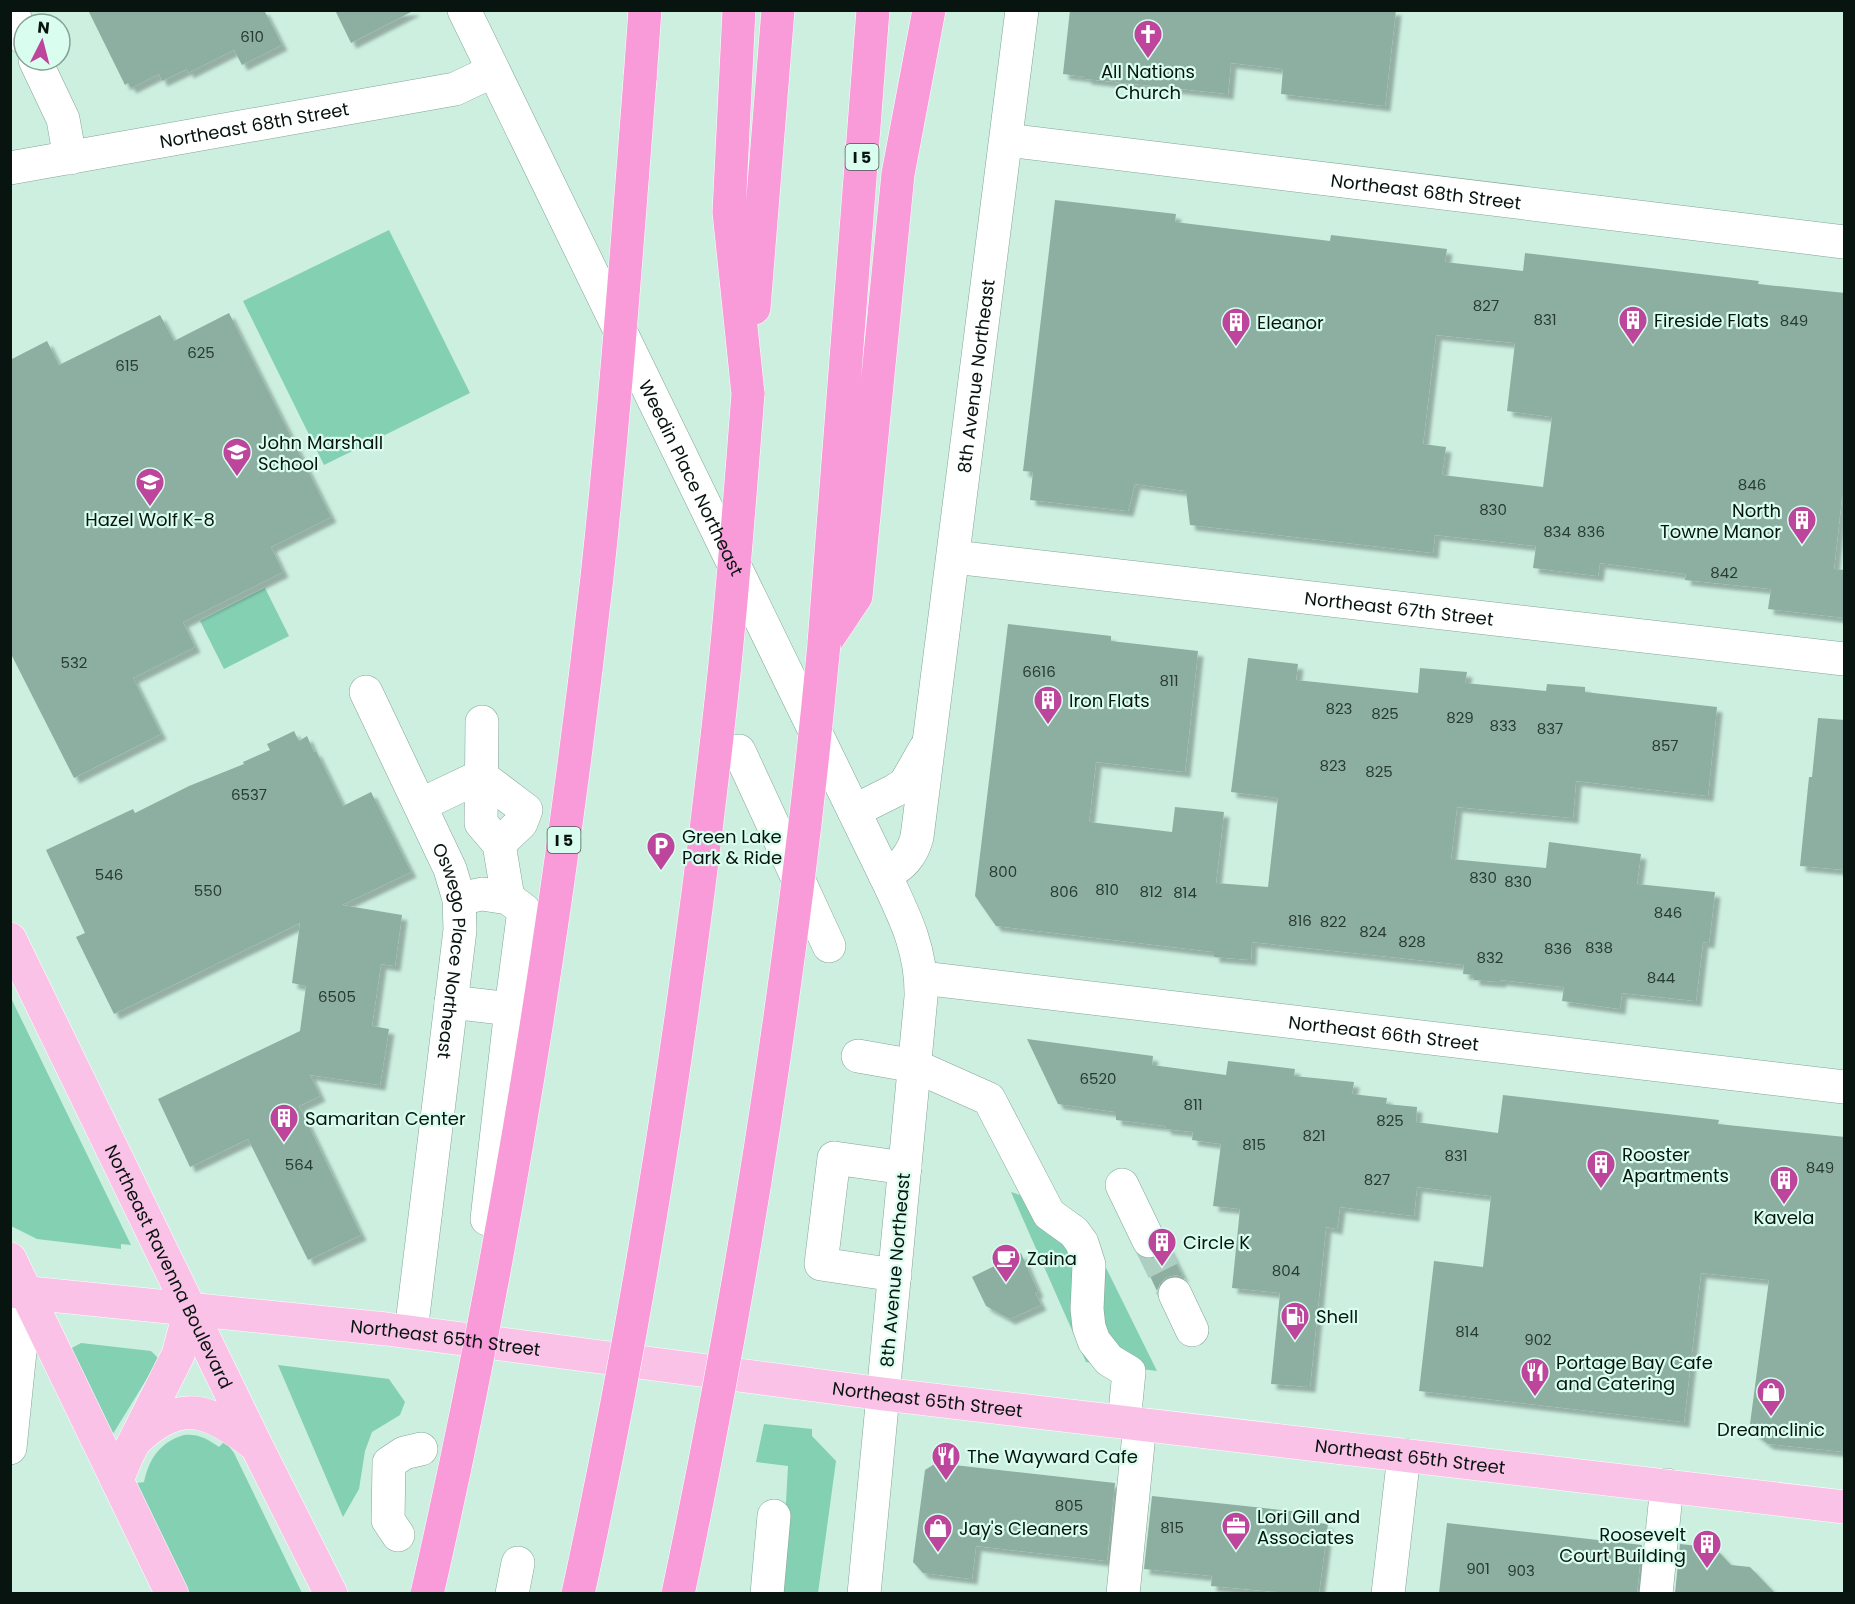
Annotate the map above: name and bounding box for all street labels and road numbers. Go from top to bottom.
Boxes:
street label: Northeast 68th Street [158,96,351,154]
road number: I 5 [846,144,878,170]
street label: Northeast 68th Street [1329,167,1523,215]
street label: 8th Avenue Northeast [951,278,1000,474]
street label: Weedin Place Northeast [633,375,750,580]
street label: Northeast 67th Street [1303,585,1495,631]
road number: I 5 [548,827,580,853]
street label: Oswego Place Northeast [427,838,473,1060]
street label: Northeast 66th Street [1287,1009,1480,1056]
street label: Northeast Ravenna Boulevard [99,1140,239,1393]
street label: 8th Avenue Northeast [874,1172,916,1368]
street label: Northeast 65th Street [349,1313,542,1362]
street label: Northeast 65th Street [831,1375,1024,1423]
street label: Northeast 65th Street [1314,1432,1507,1480]

